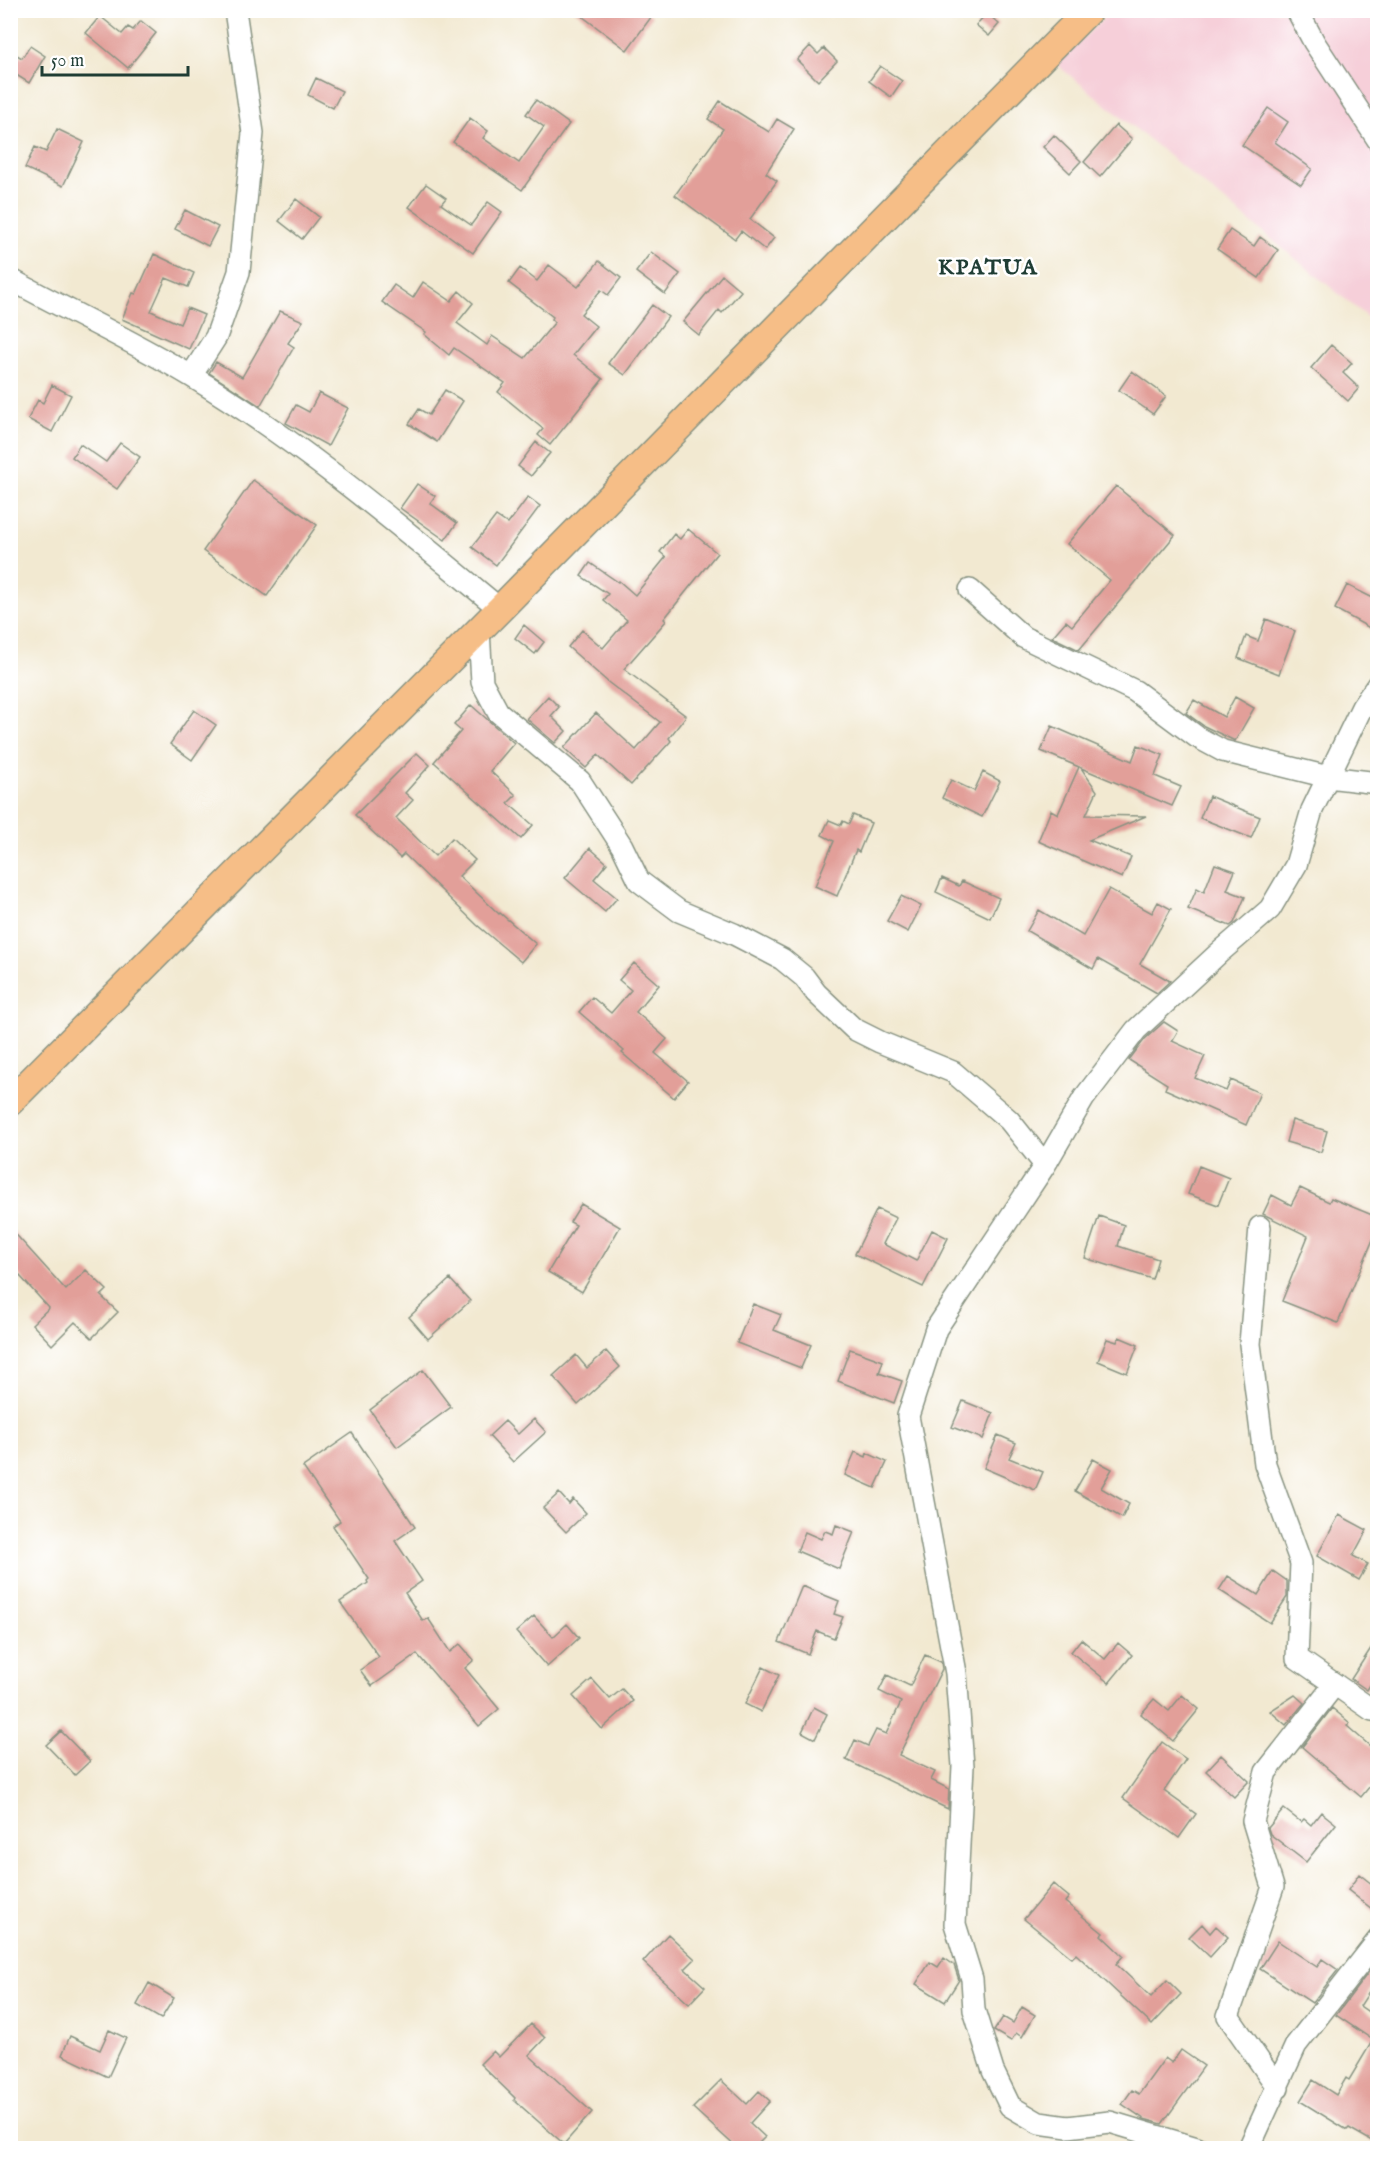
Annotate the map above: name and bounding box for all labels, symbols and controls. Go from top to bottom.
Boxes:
scale bar [42,39,188,77]
text: 50 m [51,50,84,73]
district label: KPATUA [938,254,1038,282]

